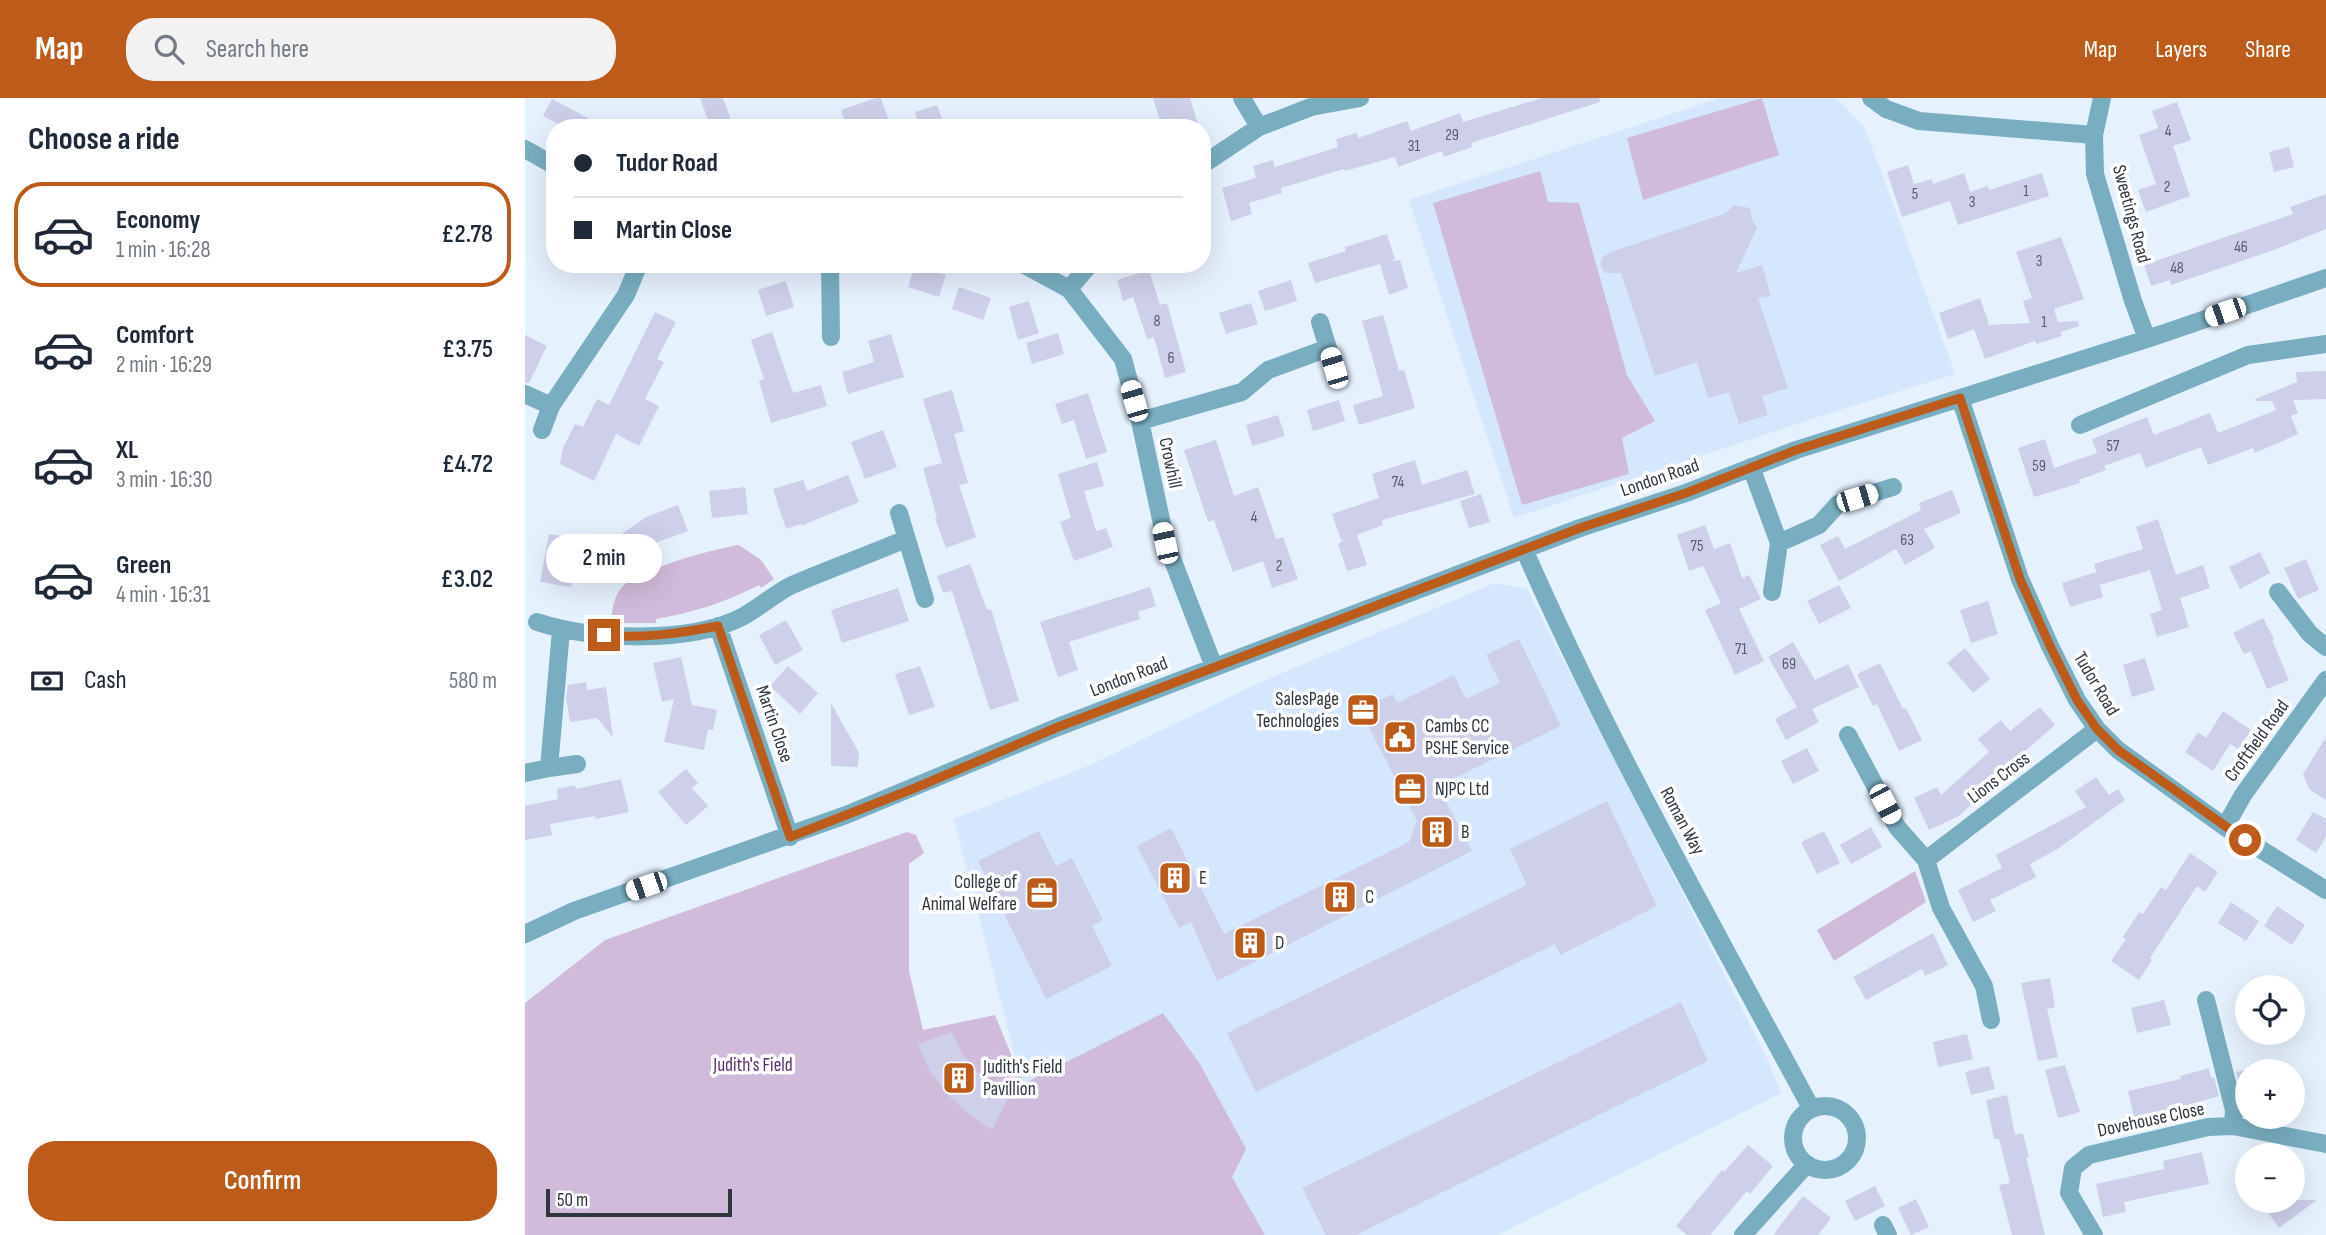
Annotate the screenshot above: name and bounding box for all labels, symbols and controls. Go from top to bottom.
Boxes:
search box [126,18,616,81]
text: Map [35,29,84,69]
icon: search [150,30,188,68]
text: Search here [206,34,309,65]
text: Map [2084,35,2117,64]
text: Layers [2155,35,2207,64]
text: Share [2245,35,2291,64]
text: Choose a ride [28,120,180,159]
house number: 4 [2165,122,2172,141]
house number: 29 [1445,126,1459,145]
house number: 31 [1408,137,1421,156]
text: Tudor Road [616,148,718,179]
street label: Sweetings Road [2107,162,2155,266]
house number: 2 [2164,178,2170,197]
house number: 1 [2023,182,2029,201]
house number: 5 [1912,185,1918,204]
house number: 3 [1969,193,1975,212]
icon: car [32,203,95,266]
text: Economy [116,205,200,236]
text: Martin Close [616,215,732,246]
text: £2.78 [441,219,493,250]
text: 1 min · 16:28 [116,236,211,264]
house number: 46 [2234,238,2248,257]
house number: 3 [2036,252,2042,271]
house number: 48 [2170,259,2184,278]
car [2202,295,2249,329]
house number: 8 [1153,312,1161,331]
house number: 1 [2041,313,2047,332]
icon: car [32,318,95,381]
text: Comfort [116,320,194,351]
text: £3.75 [442,334,493,365]
car [1318,345,1351,391]
house number: 6 [1167,349,1175,368]
text: 2 min · 16:29 [116,351,212,379]
car [1119,378,1150,424]
icon: car [32,433,95,496]
text: XL [116,435,138,466]
street label: Crowhill [1153,435,1187,491]
house number: 57 [2107,437,2120,456]
text: £4.72 [442,449,493,480]
street label: London Road [1618,454,1702,502]
house number: 59 [2032,457,2046,476]
text: 3 min · 16:30 [116,466,212,494]
house number: 74 [1392,473,1404,492]
car [1834,482,1881,514]
house number: 4 [1251,508,1258,527]
car [1151,520,1180,566]
house number: 63 [1900,531,1914,550]
callout: 2 min [546,533,662,582]
house number: 75 [1691,537,1703,556]
text: 2 min [582,544,626,572]
icon: car [32,548,95,611]
text: Green [116,550,171,581]
house number: 2 [1276,557,1282,576]
text: £3.02 [440,564,493,595]
text: 4 min · 16:31 [116,581,210,609]
route end [588,619,620,651]
house number: 71 [1735,640,1747,659]
street label: Tudor Road [2068,648,2124,720]
street label: London Road [1087,652,1171,702]
house number: 69 [1782,655,1796,674]
icon: cash [28,662,66,700]
text: Cash [84,665,127,696]
text: 580 m [449,667,497,695]
street label: Martin Close [750,683,798,765]
place label: SalesPage Technologies [1256,688,1339,733]
office icon: SalesPage Technologies [1344,691,1382,729]
street label: Croftfield Road [2220,696,2294,786]
place label: Cambs CC PSHE Service [1425,715,1509,760]
public building icon: Cambs CC PSHE Service [1381,718,1419,756]
street label: Lions Cross [1963,747,2035,809]
office icon: NJPC Ltd [1391,770,1429,808]
place label: NJPC Ltd [1435,778,1489,801]
car [1866,781,1905,827]
street label: Roman Way [1655,783,1710,859]
building icon: B [1418,813,1456,851]
place label: B [1461,821,1469,844]
route start [2229,824,2261,856]
building icon: E [1156,859,1194,897]
place label: E [1199,867,1207,890]
car [623,869,670,903]
place label: College of Animal Welfare [921,871,1018,916]
office icon: College of Animal Welfare [1023,874,1061,912]
building icon: C [1321,878,1359,916]
place label: C [1365,886,1374,909]
building icon: D [1231,924,1269,962]
place label: D [1275,932,1284,955]
map controls [2235,975,2305,1213]
button: locate [2235,975,2305,1045]
park label: Judith's Field [712,1054,793,1077]
place label: Judith's Field Pavillion [982,1056,1062,1101]
building icon: Judith's Field Pavillion [940,1059,978,1097]
button: + [2235,1059,2305,1129]
street label: Dovehouse Close [2096,1097,2206,1143]
button: Confirm [28,1141,497,1221]
button: − [2235,1143,2305,1213]
scale bar [546,1186,731,1218]
text: 50 m [557,1189,588,1212]

